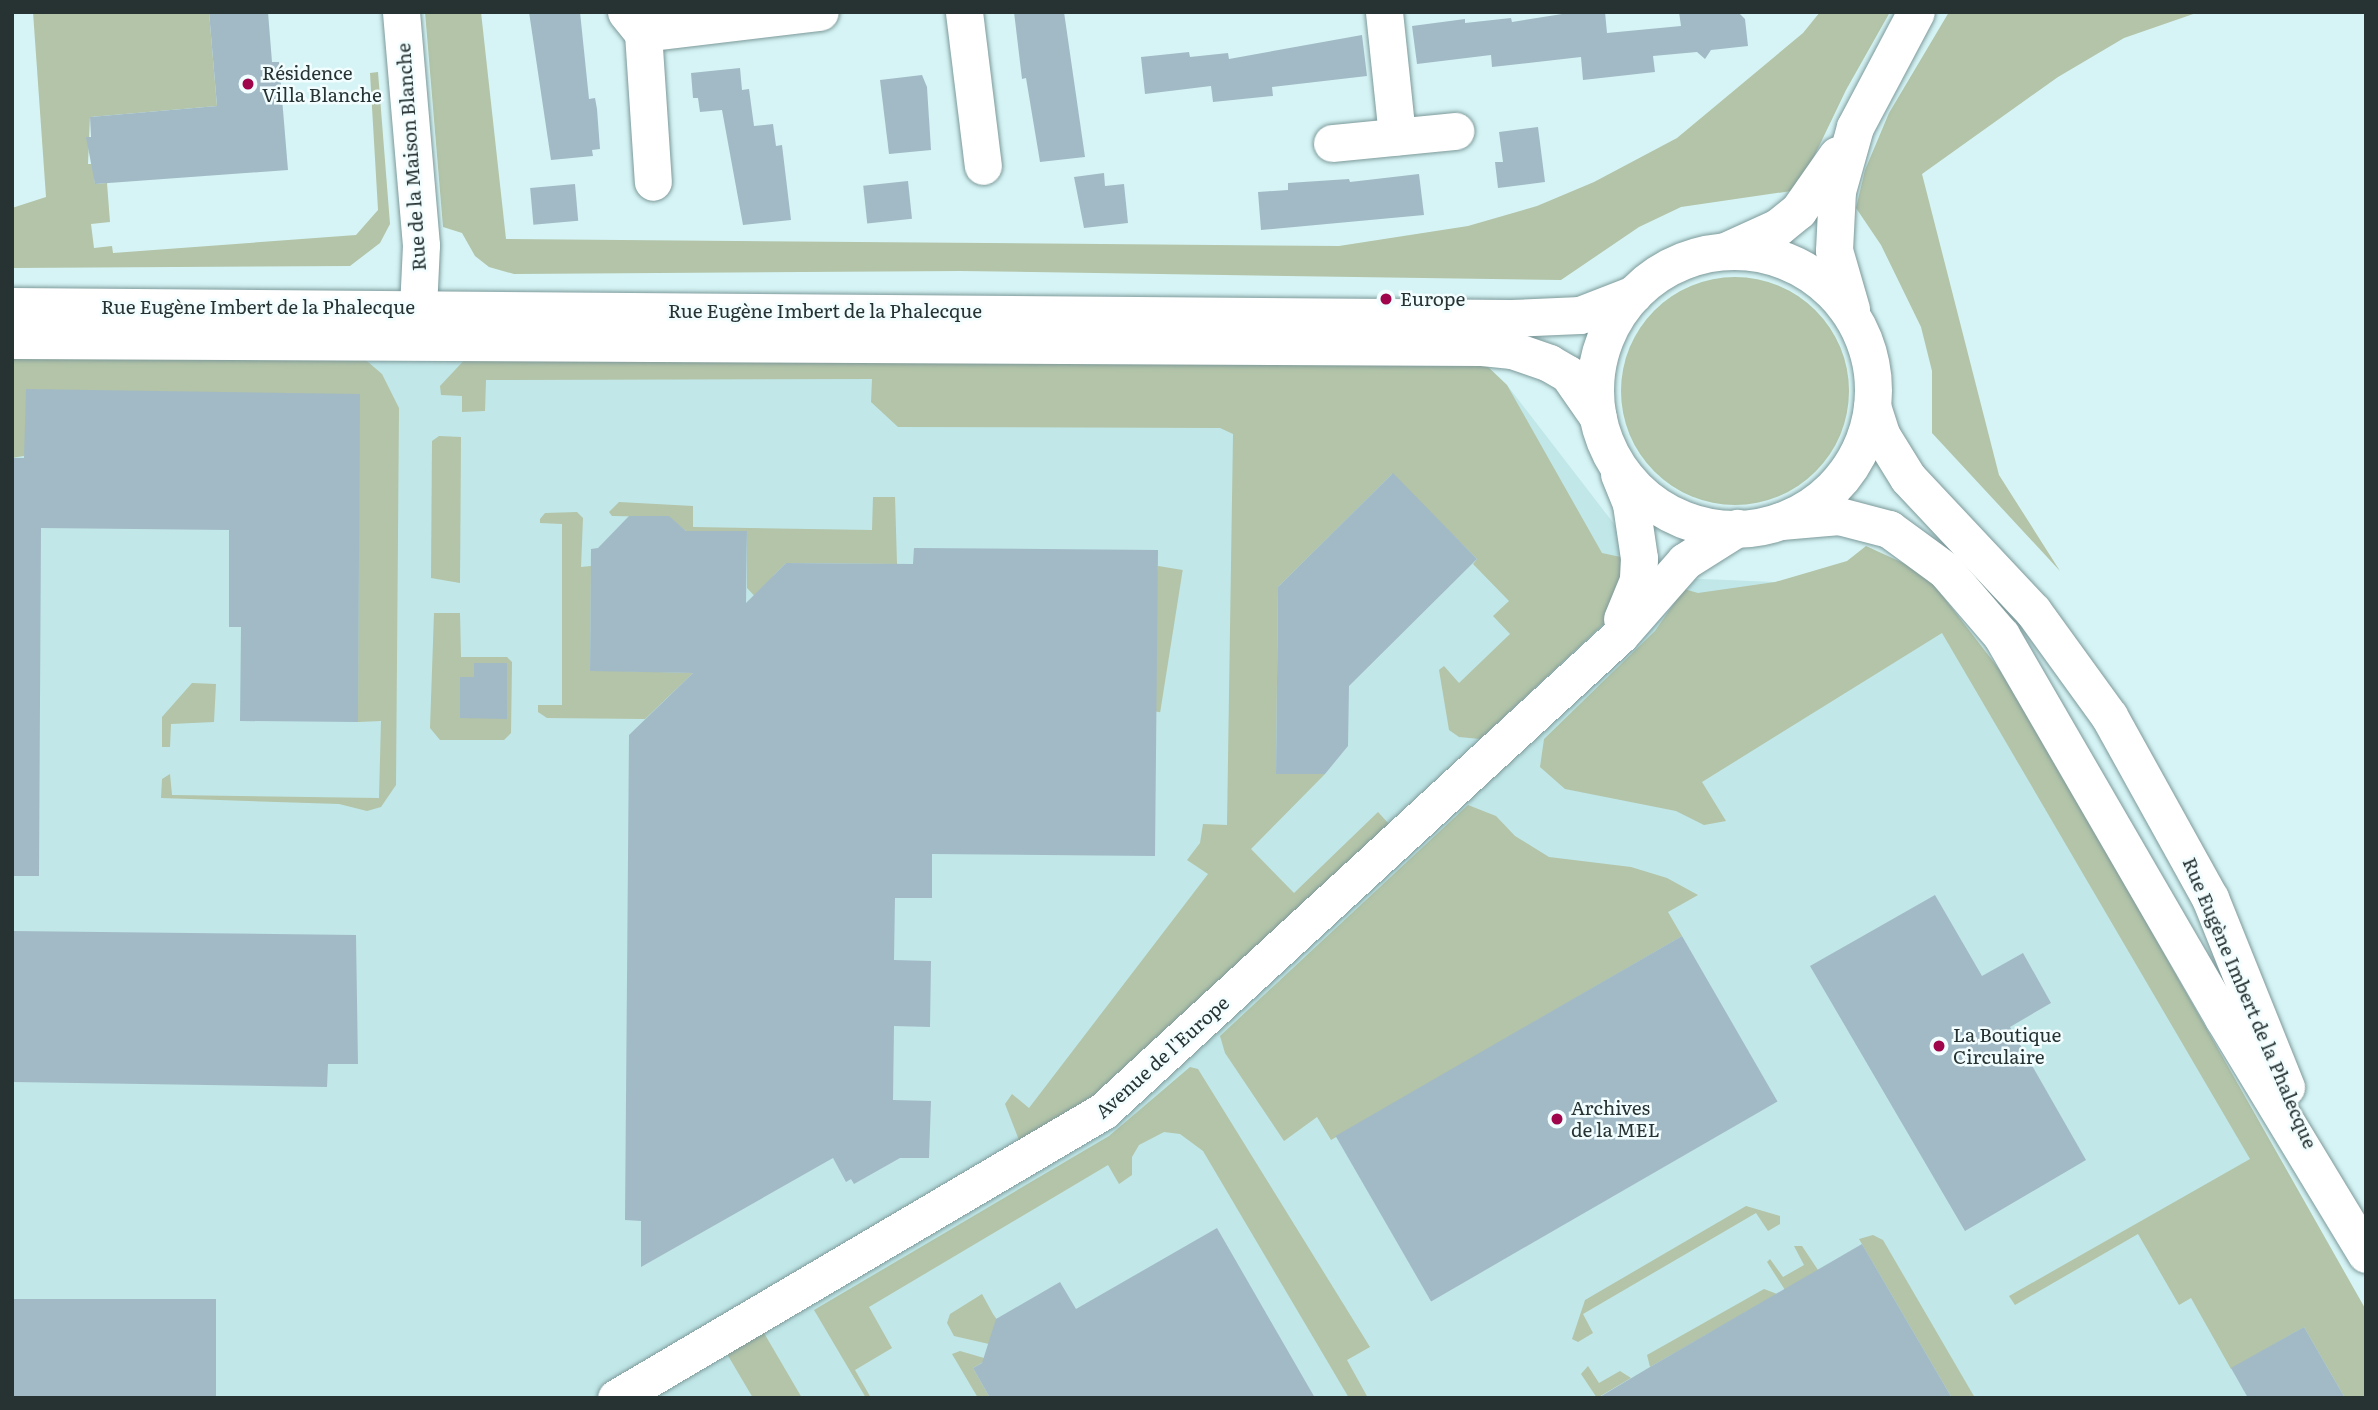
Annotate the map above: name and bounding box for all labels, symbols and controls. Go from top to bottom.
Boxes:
street label: Rue de la Maison Blanche [392,42,430,272]
place label: Résidence Villa Blanche [262,62,382,106]
marker: Résidence Villa Blanche [240,76,256,92]
place label: Europe [1400,288,1465,310]
marker: Europe [1378,291,1394,307]
street label: Rue Eugène Imbert de la Phalecque [101,296,415,318]
street label: Rue Eugène Imbert de la Phalecque [668,300,982,322]
street label: Rue Eugène Imbert de la Phalecque [2178,854,2322,1152]
street label: Avenue de l'Europe [1091,991,1233,1123]
place label: La Boutique Circulaire [1953,1024,2061,1068]
marker: La Boutique Circulaire [1931,1038,1947,1054]
place label: Archives de la MEL [1571,1097,1660,1141]
marker: Archives de la MEL [1549,1111,1565,1127]

